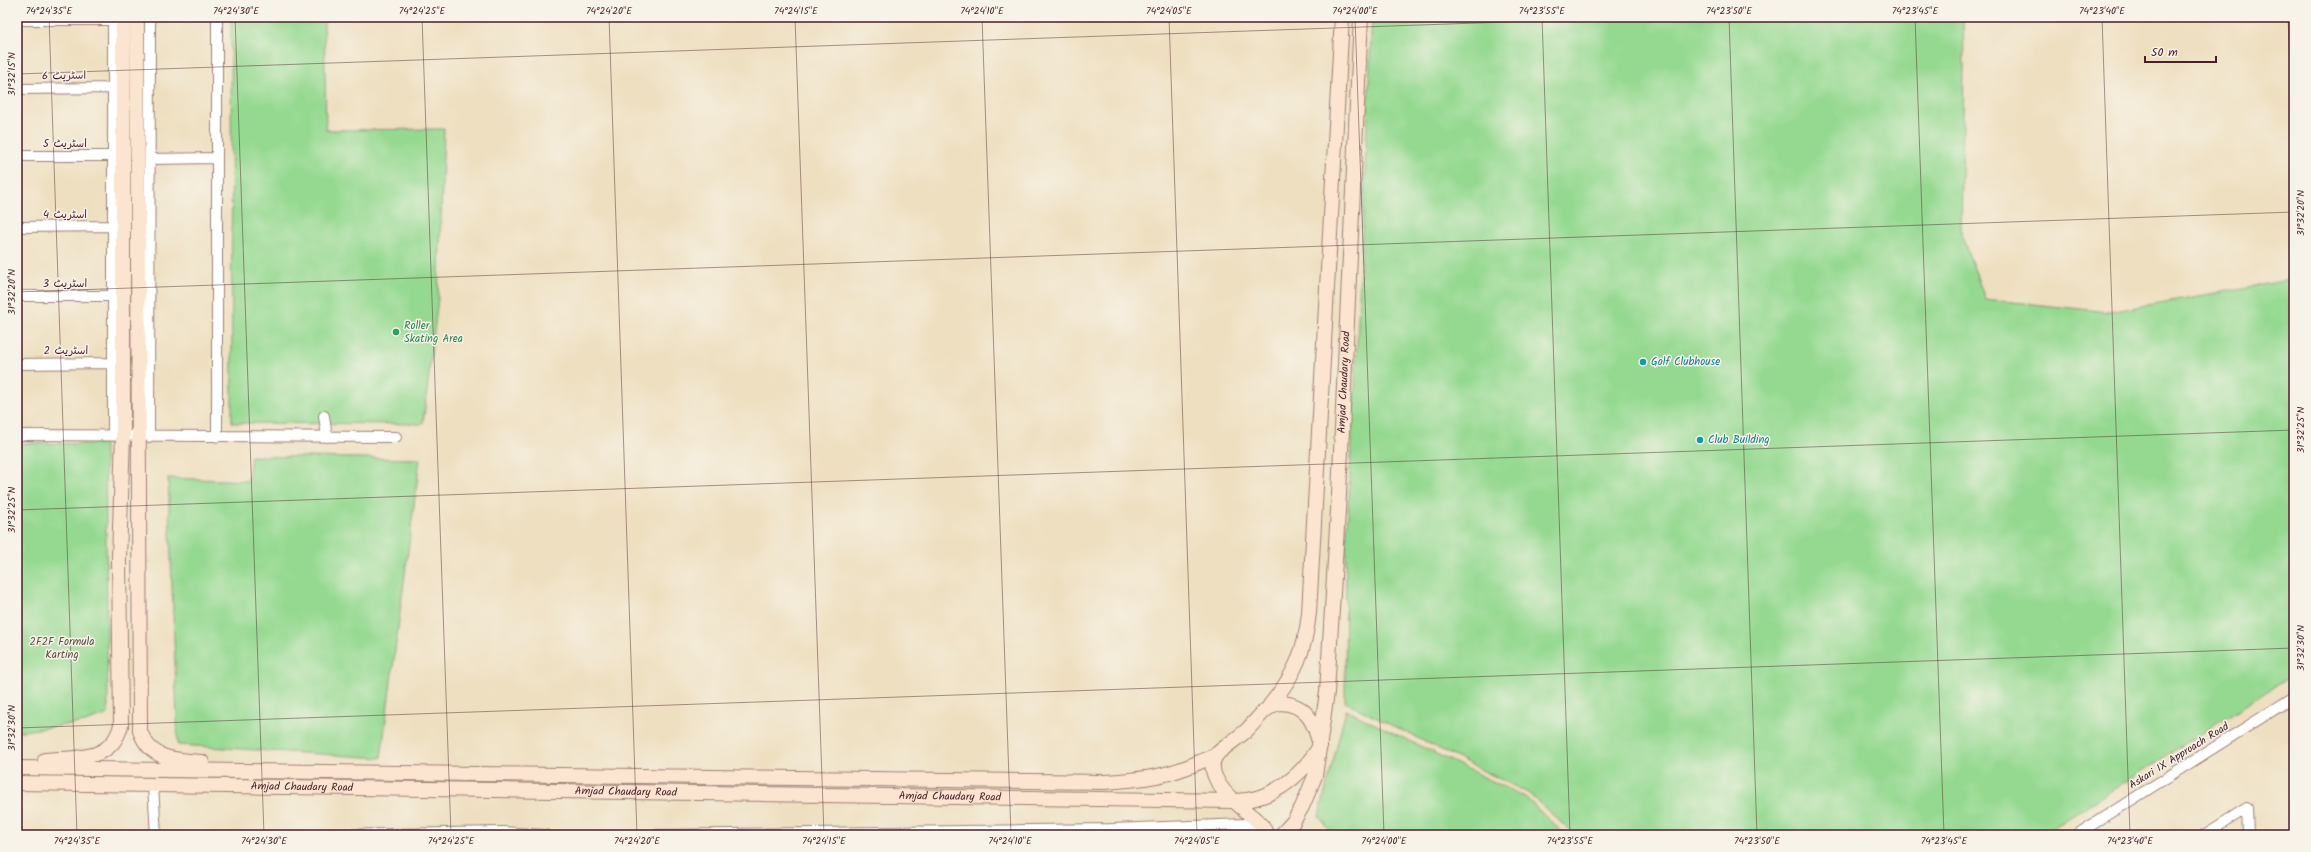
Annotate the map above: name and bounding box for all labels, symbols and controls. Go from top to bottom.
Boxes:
text: 74°24'35"E [26,3,73,19]
text: 74°24'30"E [213,3,260,19]
text: 74°24'25"E [399,3,446,19]
text: 74°24'20"E [586,3,633,19]
text: 74°24'15"E [774,3,819,19]
text: 74°24'10"E [960,3,1005,19]
text: 74°24'05"E [1146,3,1193,19]
text: 74°24'00"E [1332,3,1379,19]
text: 74°23'55"E [1519,3,1566,19]
text: 74°23'50"E [1706,3,1753,19]
text: 74°23'45"E [1892,3,1939,19]
text: 74°23'40"E [2079,3,2126,19]
scale bar [2145,38,2216,64]
text: 50 m [2151,43,2178,62]
text: 31°32'15"N [4,52,20,96]
street label: اسٹریٹ 6 [42,67,86,85]
street label: اسٹریٹ 5 [43,135,87,153]
text: 31°32'20"N [2293,190,2309,236]
street label: اسٹریٹ 4 [43,206,87,224]
text: 31°32'20"N [4,269,20,315]
street label: اسٹریٹ 3 [43,275,87,293]
place label: Roller Skating Area [404,317,463,348]
marker: Roller Skating Area [391,327,401,337]
street label: Amjad Chaudary Road [1333,330,1356,434]
street label: اسٹریٹ 2 [44,342,88,360]
place label: Golf Clubhouse [1651,353,1720,371]
marker: Golf Clubhouse [1638,357,1648,367]
text: 31°32'25"N [2293,407,2309,453]
place label: Club Building [1708,431,1770,449]
marker: Club Building [1695,435,1705,445]
text: 31°32'25"N [4,487,20,533]
text: 31°32'30"N [2293,625,2309,671]
park label: 2F2F Formula Karting [30,633,94,664]
text: 31°32'30"N [4,705,20,751]
street label: Askari IX Approach Road [2125,718,2233,794]
street label: Amjad Chaudary Road [251,777,354,797]
street label: Amjad Chaudary Road [575,782,678,802]
street label: Amjad Chaudary Road [899,787,1002,807]
text: 74°24'35"E [54,833,101,849]
text: 74°24'30"E [241,833,288,849]
text: 74°24'25"E [428,833,475,849]
text: 74°24'20"E [614,833,661,849]
text: 74°24'15"E [802,833,847,849]
text: 74°24'10"E [988,833,1033,849]
text: 74°24'05"E [1174,833,1221,849]
text: 74°24'00"E [1361,833,1408,849]
text: 74°23'55"E [1547,833,1594,849]
text: 74°23'50"E [1734,833,1781,849]
text: 74°23'45"E [1921,833,1968,849]
text: 74°23'40"E [2107,833,2154,849]

